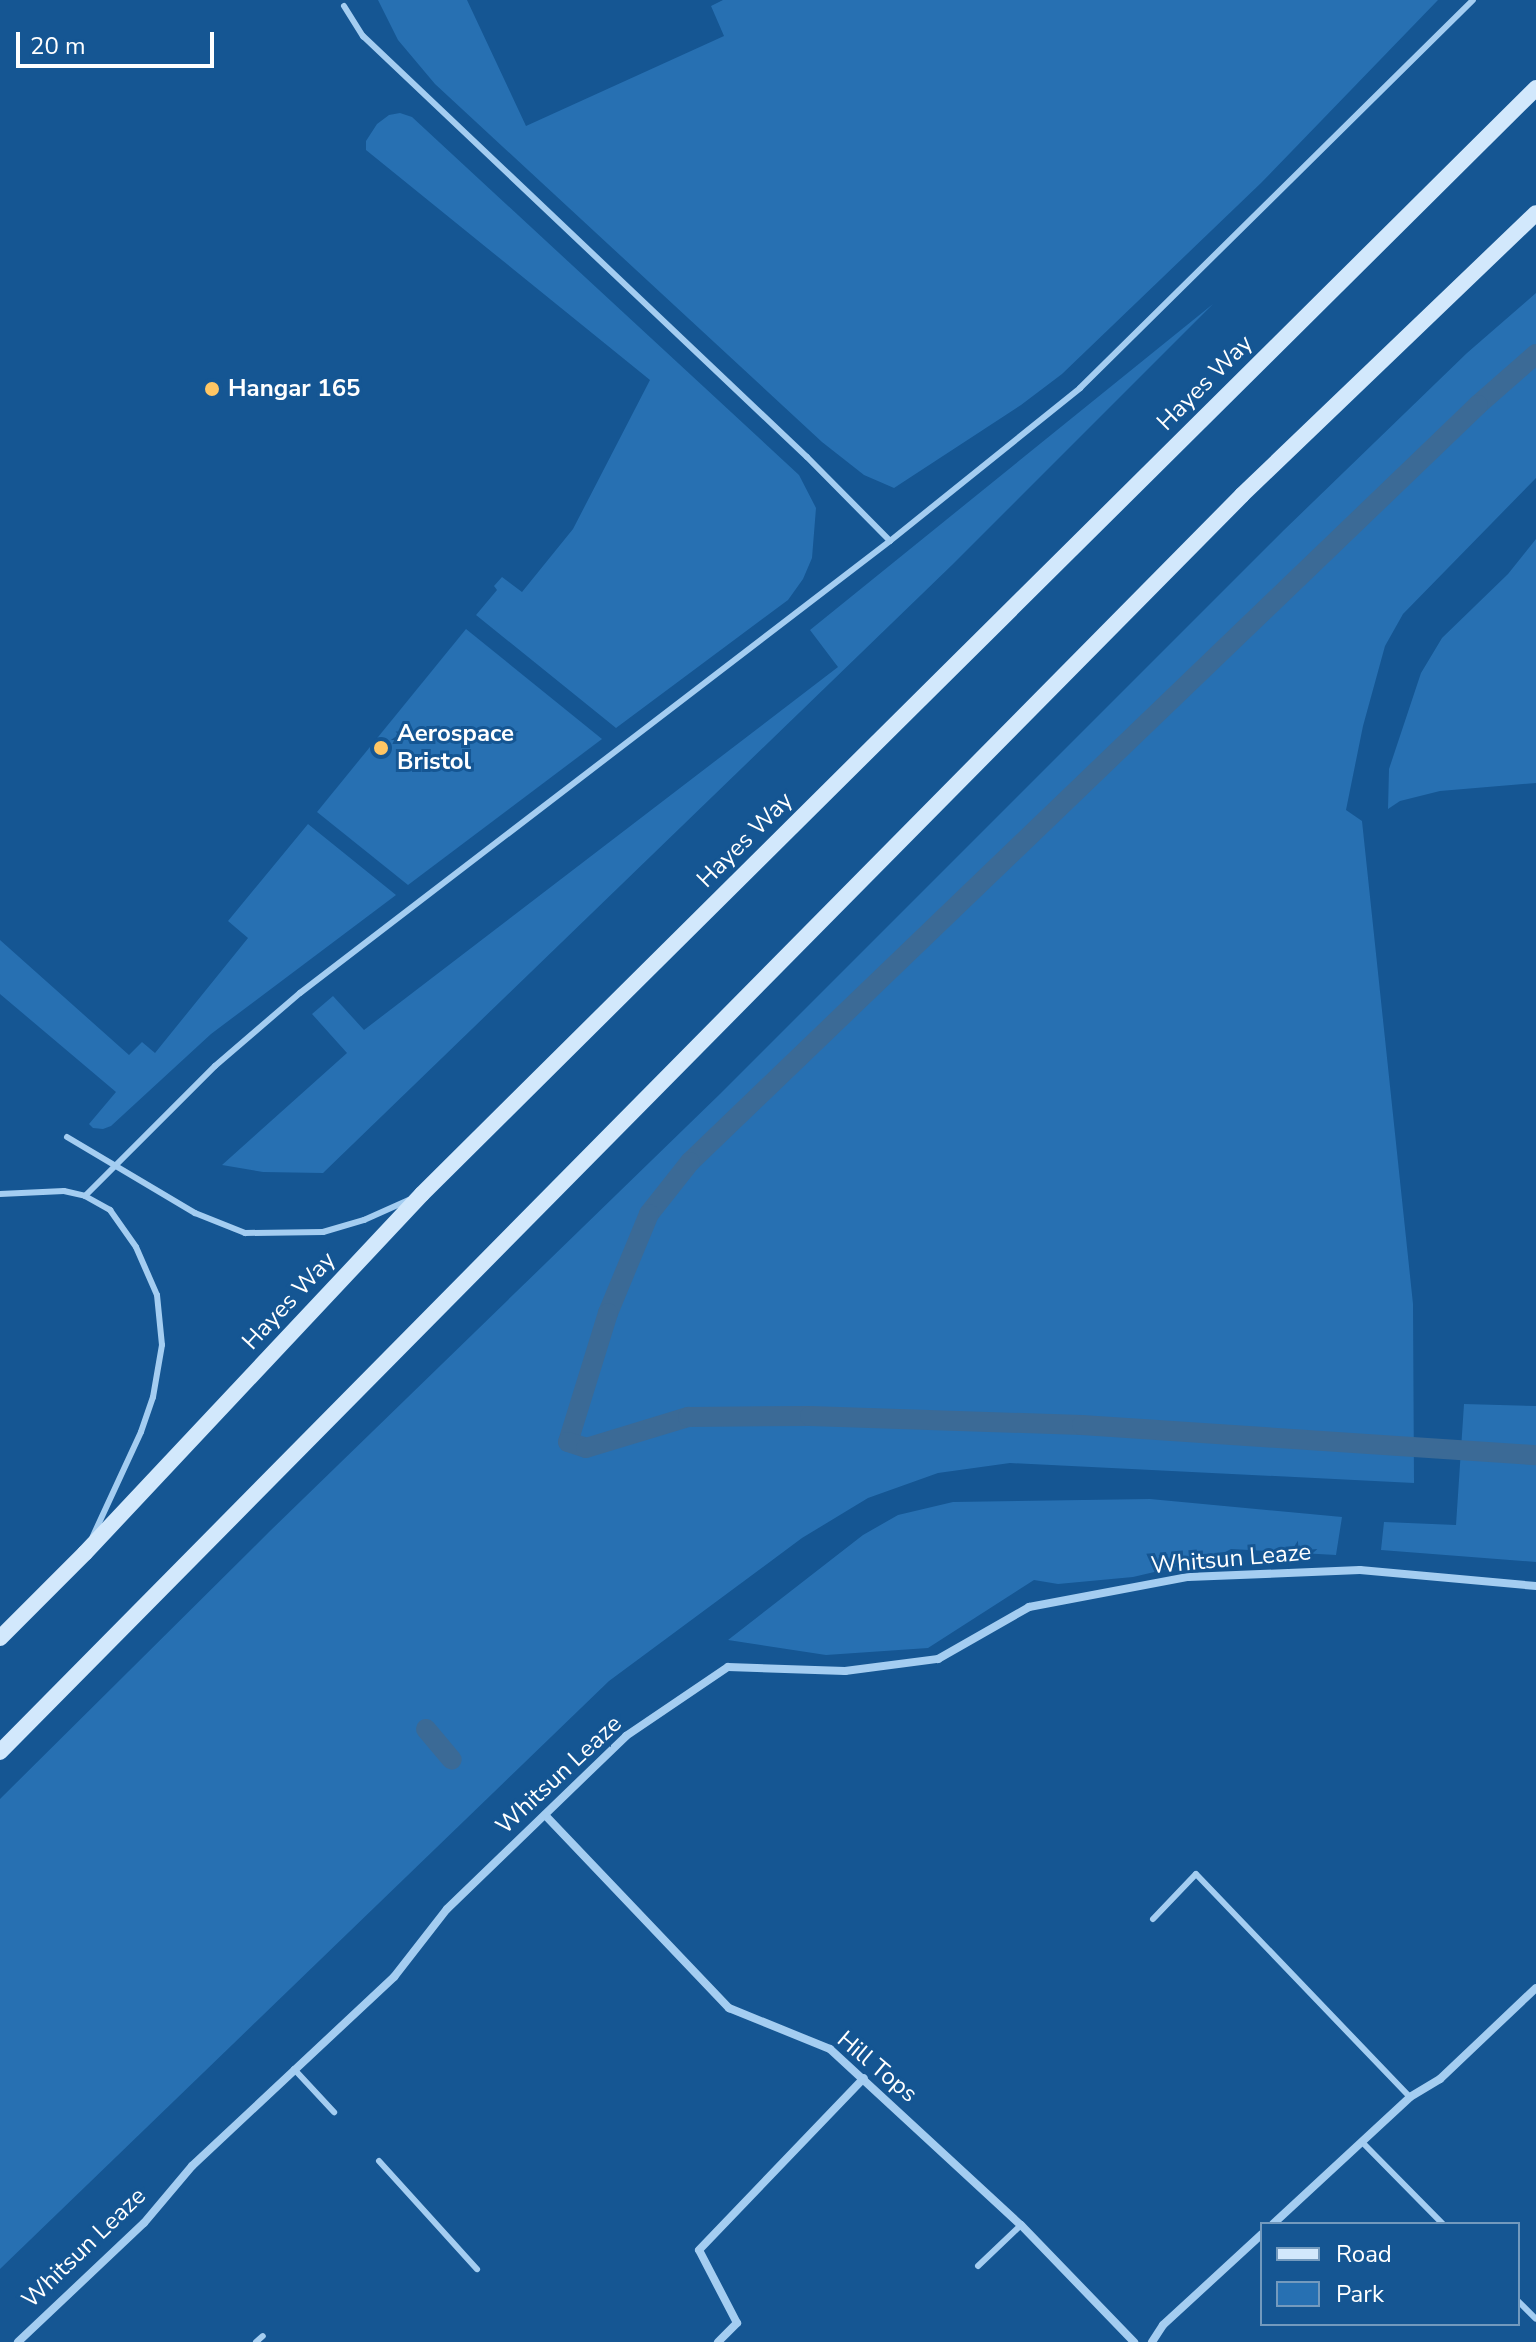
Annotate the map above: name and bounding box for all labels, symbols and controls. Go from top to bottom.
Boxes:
scale bar [20,16,218,66]
text: 20 m [30,30,86,62]
street label: Hayes Way [1151,329,1259,437]
place label: Hangar 165 [228,375,360,403]
marker: Hangar 165 [203,380,221,398]
place label: Aerospace Bristol [397,720,514,776]
marker: Aerospace Bristol [372,739,390,757]
street label: Hayes Way [691,786,799,894]
street label: Hayes Way [236,1246,342,1356]
street label: Whitsun Leaze [1150,1538,1312,1580]
street label: Whitsun Leaze [490,1710,628,1840]
street label: Hill Tops [831,2025,923,2109]
street label: Whitsun Leaze [16,2182,152,2314]
legend [1260,2222,1520,2326]
text: Road [1336,2238,1392,2270]
text: Park [1336,2278,1384,2310]

